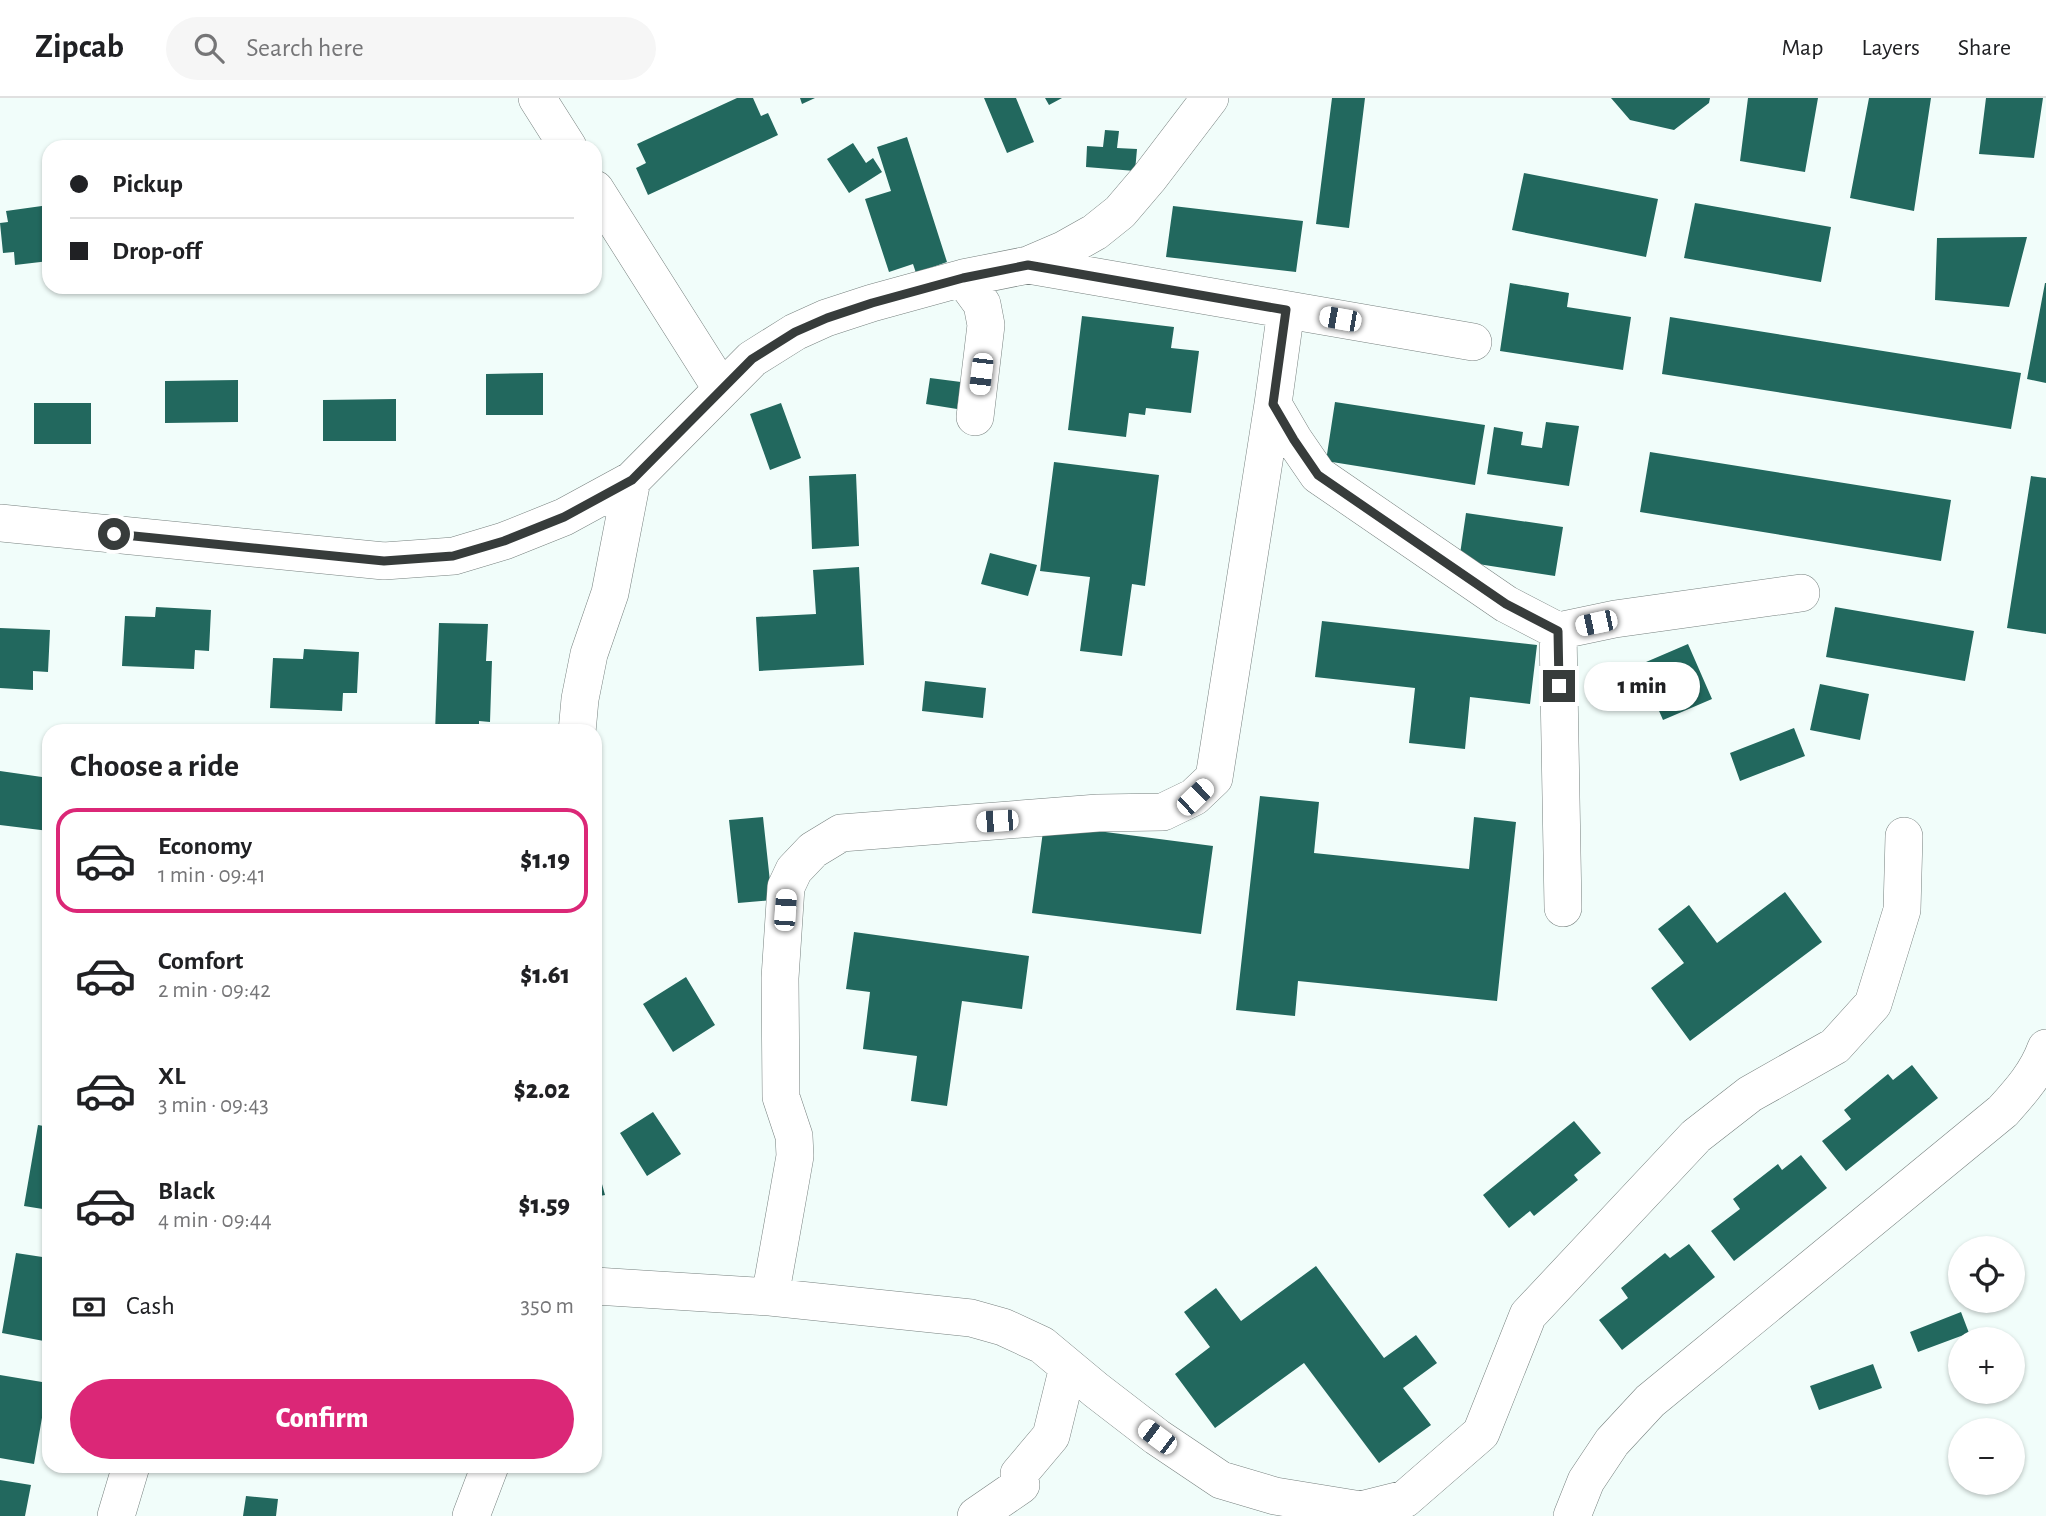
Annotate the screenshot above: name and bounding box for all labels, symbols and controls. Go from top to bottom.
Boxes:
search box [166,17,656,80]
icon: search [190,29,228,67]
text: Zipcab [35,31,124,64]
text: Search here [246,35,364,61]
text: Map [1781,36,1823,60]
text: Layers [1861,36,1920,60]
text: Share [1958,36,2011,60]
text: Pickup [112,171,183,197]
text: Drop-off [112,238,201,264]
car [1318,305,1363,333]
car [969,352,994,396]
route start [98,518,130,550]
car [1574,608,1619,638]
callout: 1 min [1584,662,1699,710]
route end [1543,670,1575,702]
text: 1 min [1618,675,1666,698]
text: Choose a ride [70,750,239,782]
car [1173,775,1218,819]
car [976,809,1019,833]
icon: car [74,829,137,892]
text: Economy [158,833,252,859]
text: $1.19 [520,847,570,873]
text: 1 min · 09:41 [158,864,266,887]
car [774,888,797,932]
icon: car [74,944,137,1007]
text: Comfort [158,948,243,974]
text: $1.61 [520,962,570,988]
text: 2 min · 09:42 [158,979,271,1002]
icon: car [74,1059,137,1122]
text: XL [158,1063,185,1089]
text: $2.02 [514,1077,570,1103]
text: 3 min · 09:43 [158,1094,269,1117]
icon: car [74,1174,137,1237]
text: Black [158,1178,215,1204]
text: $1.59 [518,1192,570,1218]
text: 4 min · 09:44 [158,1209,272,1232]
map controls [1948,1236,2025,1495]
button: locate [1948,1236,2025,1313]
icon: cash [70,1288,108,1326]
text: Cash [126,1293,175,1319]
text: 350 m [521,1295,574,1318]
button: + [1948,1327,2025,1404]
button: Confirm [70,1379,574,1459]
car [1134,1416,1181,1458]
button: − [1948,1418,2025,1495]

